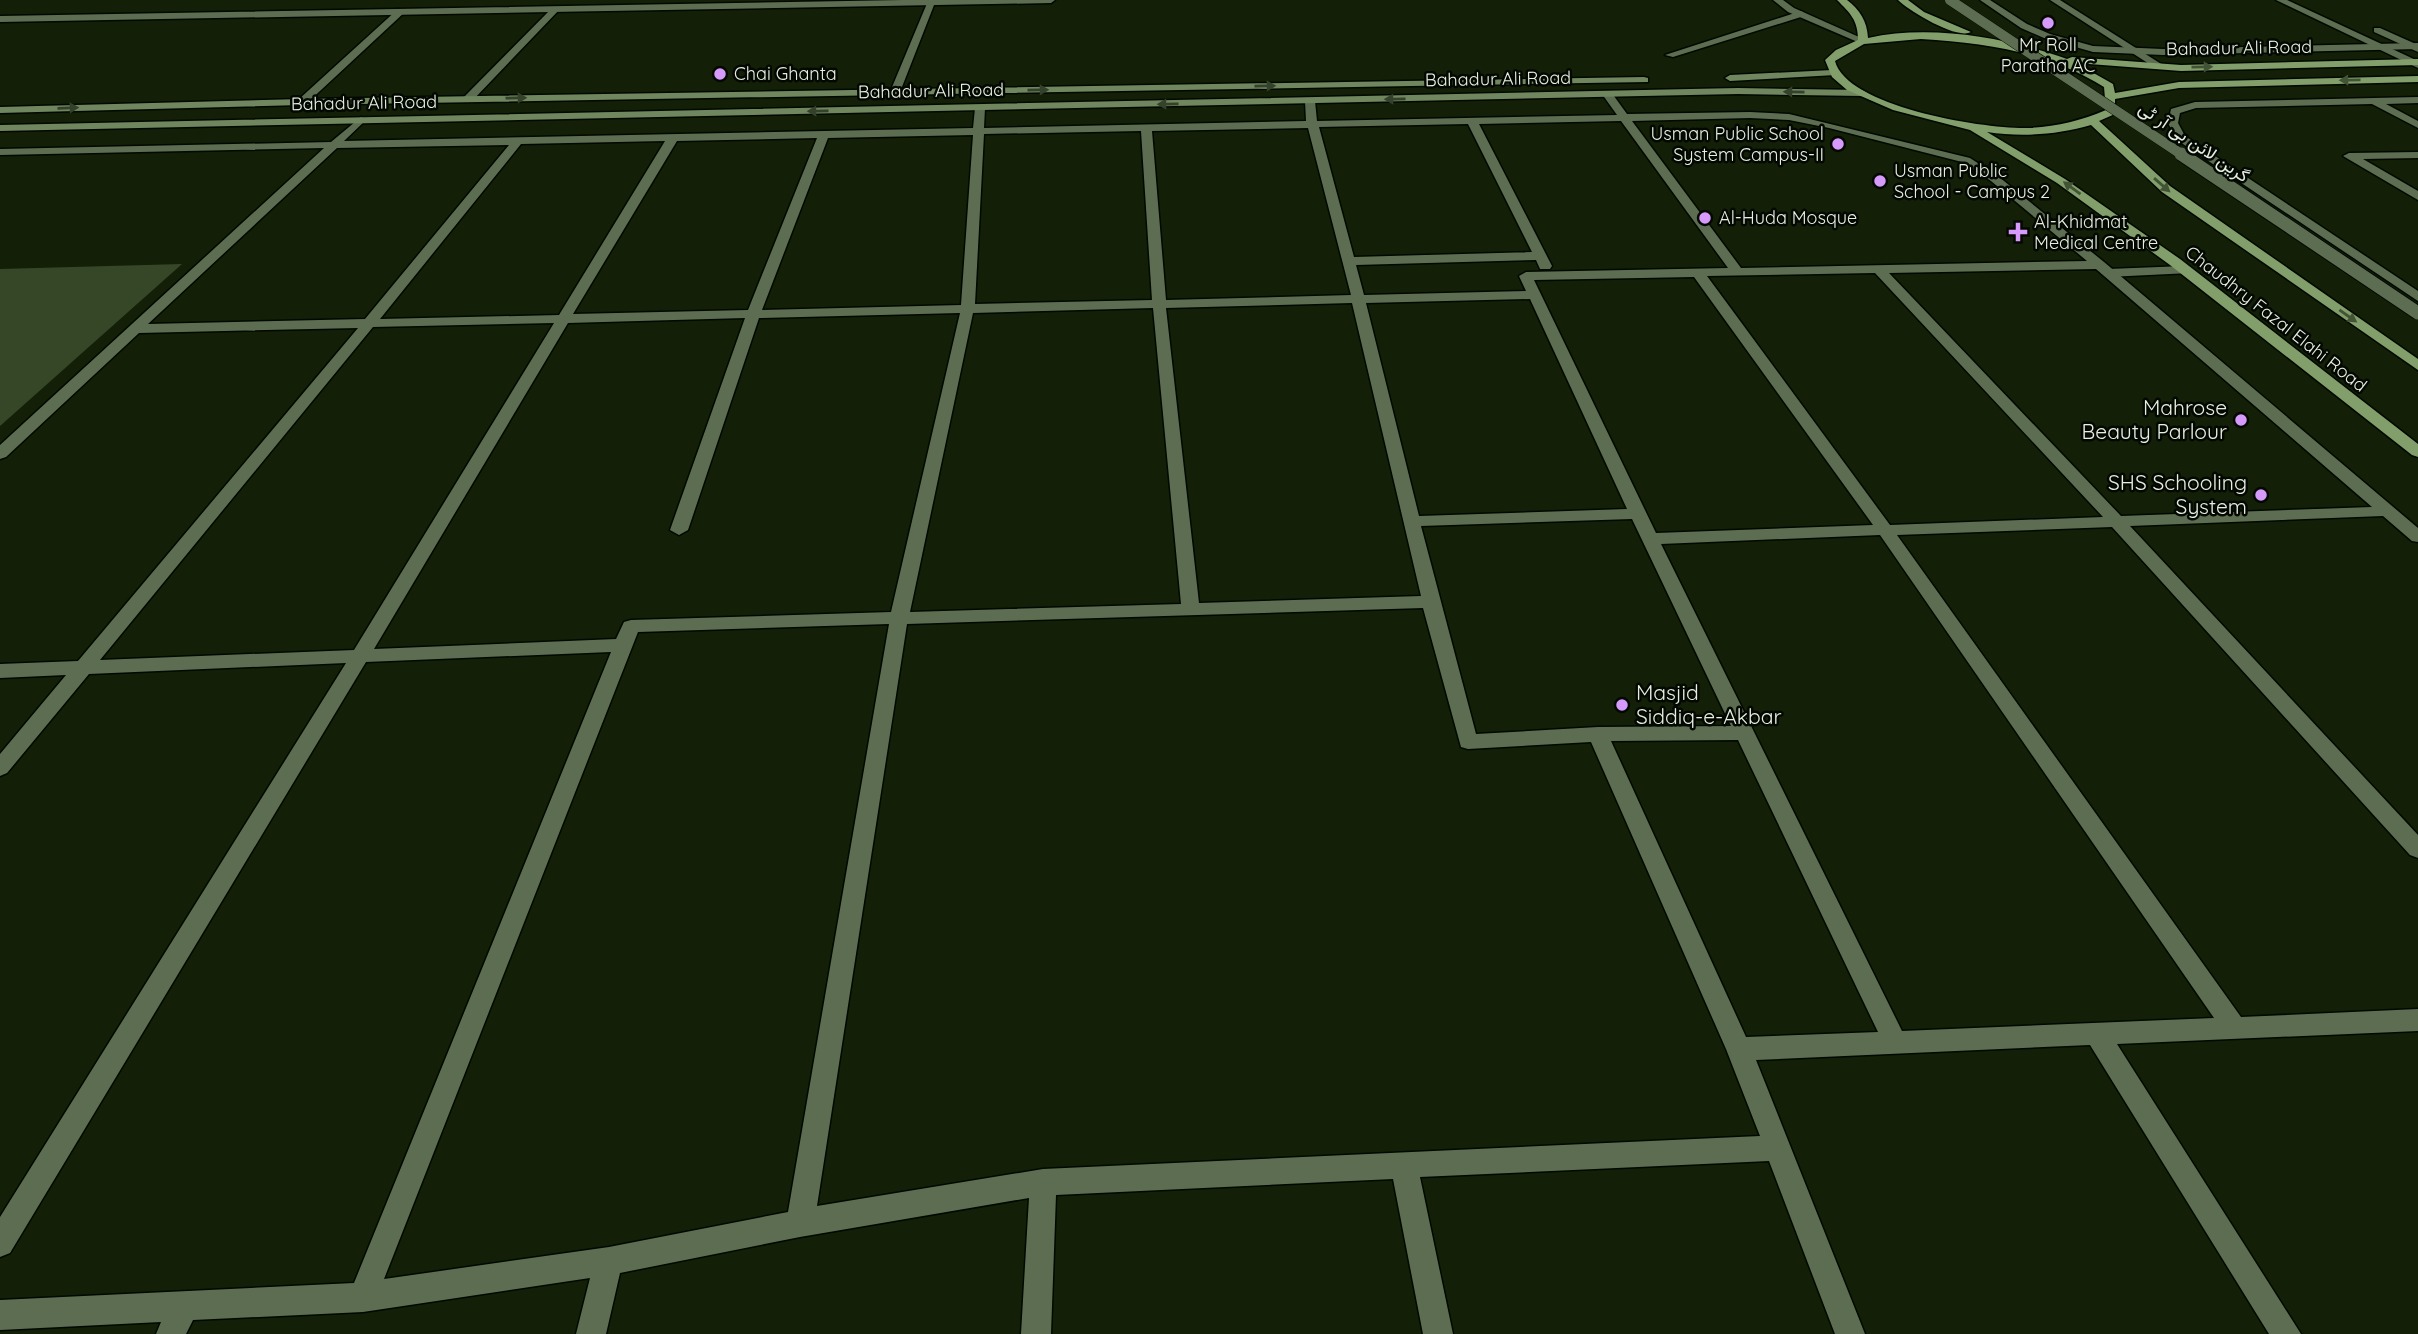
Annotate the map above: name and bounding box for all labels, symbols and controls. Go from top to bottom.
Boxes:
marker: Mr Roll Paratha AC [2040,15,2056,31]
place label: Mr Roll Paratha AC [2001,33,2096,77]
street label: Bahadur Ali Road [2166,35,2312,60]
one-way arrow [2191,61,2213,73]
place label: Chai Ghanta [734,62,837,85]
marker: Chai Ghanta [712,66,728,82]
street label: Bahadur Ali Road [1425,66,1571,91]
one-way arrow [2339,75,2361,86]
street label: Bahadur Ali Road [858,78,1004,103]
one-way arrow [1254,80,1276,92]
one-way arrow [1027,84,1049,95]
one-way arrow [1783,86,1805,97]
street label: Bahadur Ali Road [291,90,437,115]
one-way arrow [505,92,527,104]
one-way arrow [1384,93,1406,105]
street label: گرین لائن بی آر ٹی [2135,96,2254,187]
one-way arrow [1156,98,1178,110]
one-way arrow [57,102,79,114]
one-way arrow [806,105,828,117]
place label: Usman Public School System Campus-II [1651,122,1824,166]
marker: Usman Public School System Campus-II [1830,136,1846,152]
place label: Usman Public School - Campus 2 [1894,159,2050,203]
marker: Usman Public School - Campus 2 [1872,173,1888,189]
one-way arrow [2153,177,2171,193]
one-way arrow [2063,181,2081,195]
place label: Al-Huda Mosque [1719,206,1857,229]
marker: Al-Huda Mosque [1697,210,1713,226]
place label: Al-Khidmat Medical Centre [2034,210,2158,254]
marker: Al-Khidmat Medical Centre [2008,222,2028,242]
street label: Chaudhry Fazal Elahi Road [2181,240,2372,397]
one-way arrow [2339,309,2357,323]
place label: Mahrose Beauty Parlour [2082,394,2227,444]
marker: Mahrose Beauty Parlour [2233,412,2249,428]
place label: SHS Schooling System [2108,469,2247,519]
marker: SHS Schooling System [2253,487,2269,503]
place label: Masjid Siddiq-e-Akbar [1636,679,1781,729]
marker: Masjid Siddiq-e-Akbar [1614,697,1630,713]

